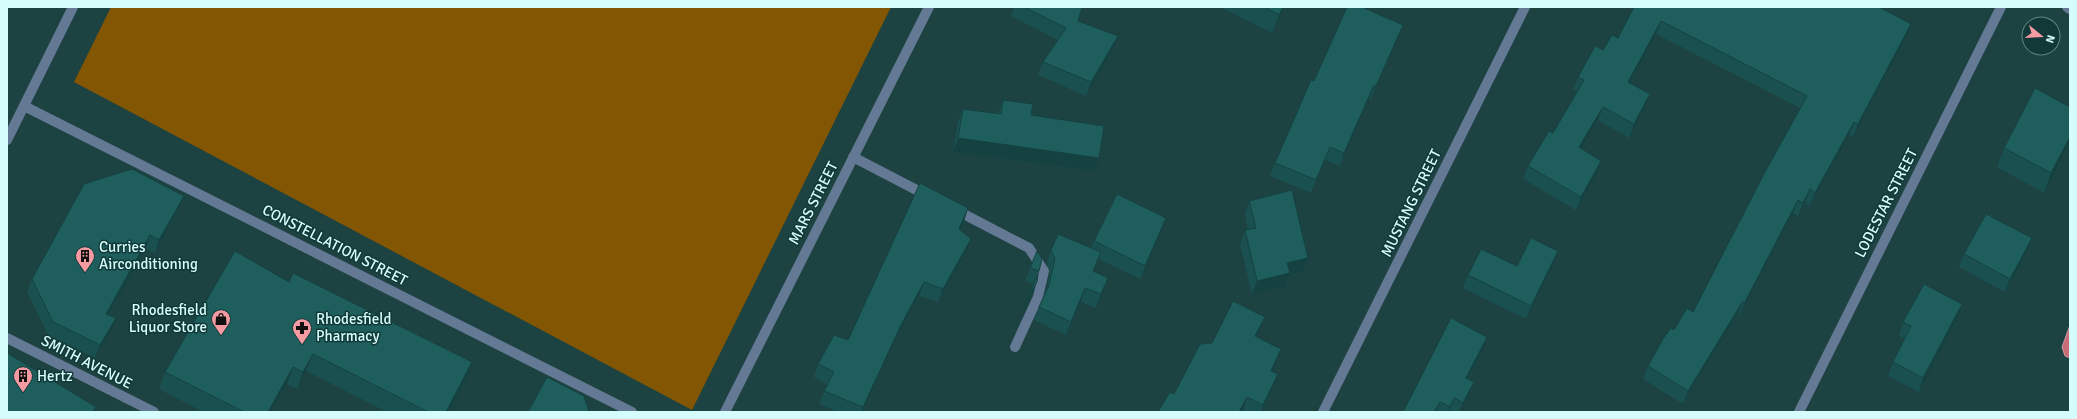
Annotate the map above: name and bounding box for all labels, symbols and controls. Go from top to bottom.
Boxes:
north arrow [2021,16,2061,56]
text: N [2043,33,2057,45]
street label: LODESTAR STREET [1851,145,1922,261]
street label: MUSTANG STREET [1377,146,1445,260]
street label: MARS STREET [784,158,842,247]
street label: CONSTELLATION STREET [260,201,411,290]
place label: Curries Airconditioning [99,238,198,273]
building icon: Curries Airconditioning [74,245,96,273]
place label: Rhodesfield Liquor Store [129,301,207,336]
shop icon: Rhodesfield Liquor Store [210,308,232,336]
place label: Rhodesfield Pharmacy [316,310,392,345]
pharmacy icon: Rhodesfield Pharmacy [291,317,313,345]
street label: SMITH AVENUE [38,331,136,393]
building icon: Hertz [12,365,34,393]
place label: Hertz [37,367,73,385]

